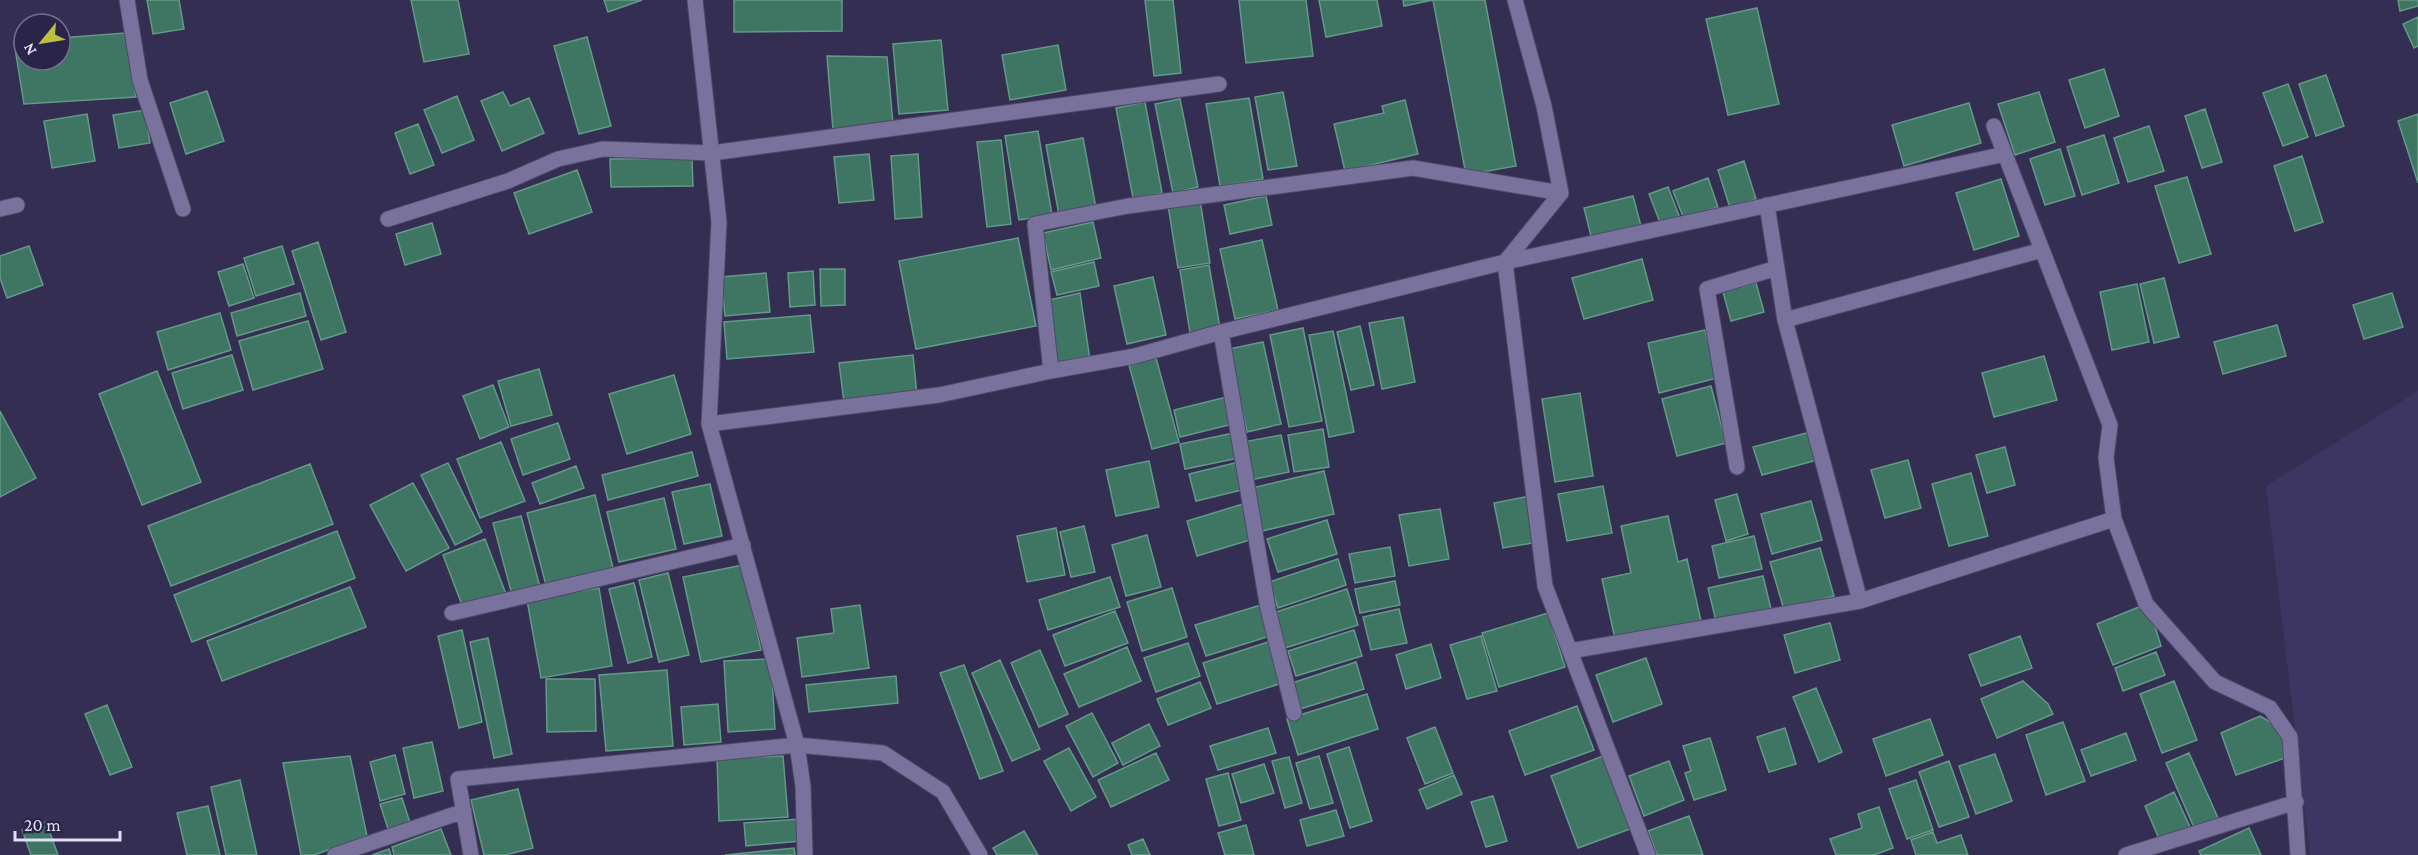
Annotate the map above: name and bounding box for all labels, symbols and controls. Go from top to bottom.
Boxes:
north arrow [12,12,72,72]
text: N [19,40,40,58]
scale bar [15,804,120,842]
text: 20 m [24,815,61,835]

